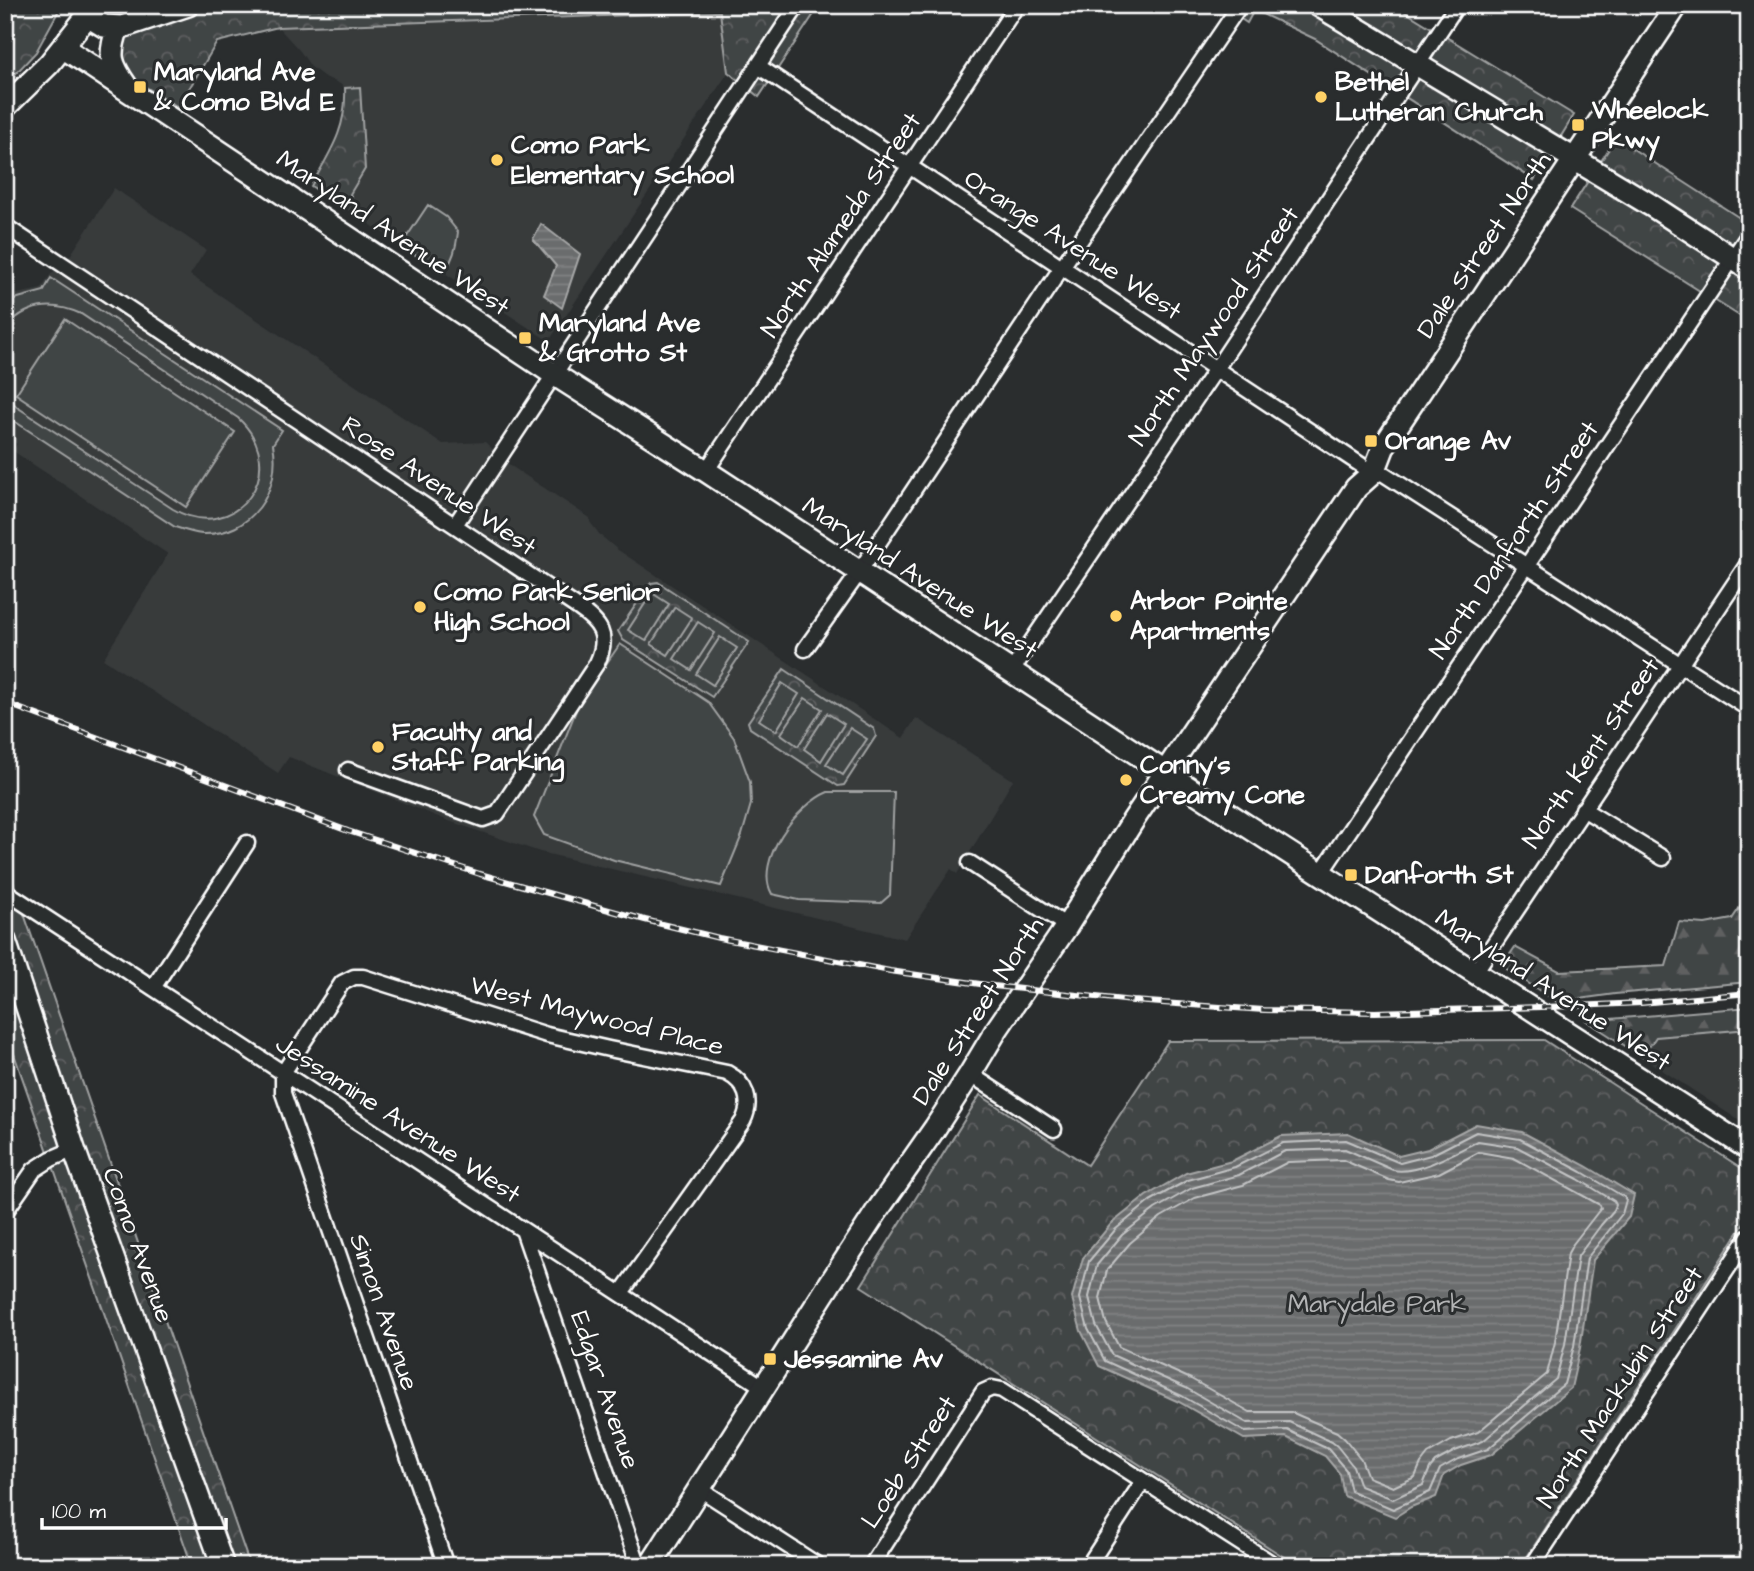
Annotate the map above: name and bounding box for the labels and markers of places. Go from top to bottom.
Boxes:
place label: Maryland Ave & Como Blvd E [153,54,336,120]
place label: Bethel Lutheran Church [1335,64,1544,130]
marker: Maryland Ave & Como Blvd E [132,79,148,95]
marker: Bethel Lutheran Church [1313,89,1329,105]
place label: Wheelock Pkwy [1591,92,1710,161]
marker: Wheelock Pkwy [1570,117,1586,133]
place label: Como Park Elementary School [511,127,734,196]
marker: Como Park Elementary School [489,152,505,168]
place label: Maryland Ave & Grotto St [538,305,701,371]
marker: Maryland Ave & Grotto St [517,330,533,346]
place label: Orange Av [1385,423,1512,462]
marker: Orange Av [1363,433,1379,449]
place label: Como Park Senior High School [434,574,660,643]
place label: Arbor Pointe Apartments [1130,583,1288,649]
marker: Como Park Senior High School [412,599,428,615]
marker: Arbor Pointe Apartments [1108,608,1124,624]
place label: Faculty and Staff Parking [391,714,565,783]
marker: Faculty and Staff Parking [370,739,386,755]
place label: Conny's Creamy Cone [1140,747,1305,816]
marker: Conny's Creamy Cone [1118,772,1134,788]
place label: Danforth St [1365,857,1514,893]
marker: Danforth St [1343,867,1359,883]
place label: Jessamine Av [783,1341,943,1377]
marker: Jessamine Av [762,1351,778,1367]

